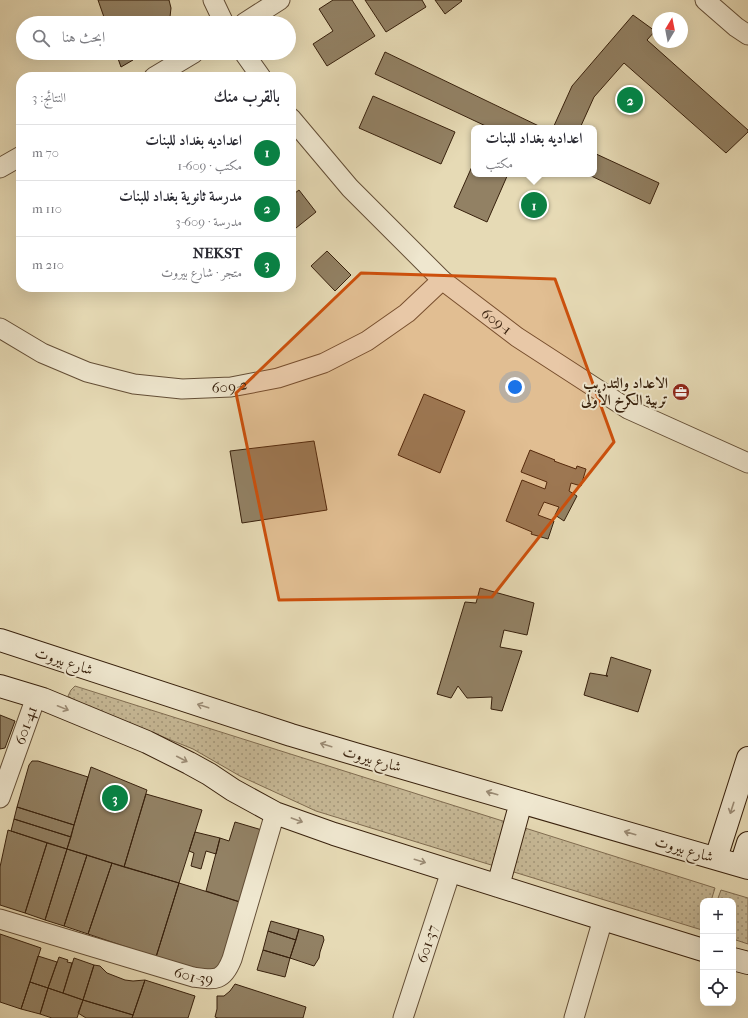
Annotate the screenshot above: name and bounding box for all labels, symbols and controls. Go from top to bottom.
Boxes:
north arrow [652,12,688,48]
search box [16,16,296,60]
icon: search [30,27,52,49]
text: ابحث هنا [62,28,105,46]
pin: 2 [617,85,643,115]
text: بالقرب منك [214,86,280,106]
text: النتائج: 3 [32,90,66,105]
popup [471,125,597,177]
text: اعداديه بغداد للبنات [486,129,582,147]
text: اعداديه بغداد للبنات [145,131,242,149]
text: 70 m [32,145,59,160]
text: 1 [265,145,269,160]
text: مكتب [486,156,513,171]
text: مكتب · 609-1 [177,158,242,173]
text: مدرسة ثانوية بغداد للبنات [119,187,242,205]
pin: 1 [521,190,547,220]
text: 110 m [32,201,62,216]
text: 2 [264,201,270,216]
text: مدرسة · 609-3 [175,214,242,229]
text: NEKST [193,244,242,262]
text: 210 m [32,257,64,272]
text: 3 [264,257,270,272]
text: متجر · شارع بيروت [161,265,242,280]
street label: 609-1 [478,304,515,339]
place label: الاعداد والتدريب تربية الكرخ الأولى [580,374,668,414]
street label: 609-2 [211,375,249,397]
your location [505,377,525,397]
office icon: الاعداد والتدريب تربية الكرخ الأولى [671,382,691,402]
street label: شارع بيروت [31,643,95,683]
one-way arrow [196,702,209,709]
street label: 601-41 [11,704,41,747]
one-way arrow [57,704,69,712]
one-way arrow [320,741,333,748]
street label: شارع بيروت [339,742,403,780]
one-way arrow [176,756,188,763]
pin: 3 [102,783,128,813]
one-way arrow [485,789,498,797]
one-way arrow [728,802,735,815]
one-way arrow [290,817,302,825]
one-way arrow [624,829,637,836]
street label: شارع بيروت [651,832,715,870]
one-way arrow [414,858,427,865]
map controls [700,898,736,1006]
button: + [700,898,736,934]
street label: 601-37 [413,923,442,965]
button: − [700,934,736,970]
street label: 601-39 [172,963,214,988]
button: locate [700,970,736,1006]

